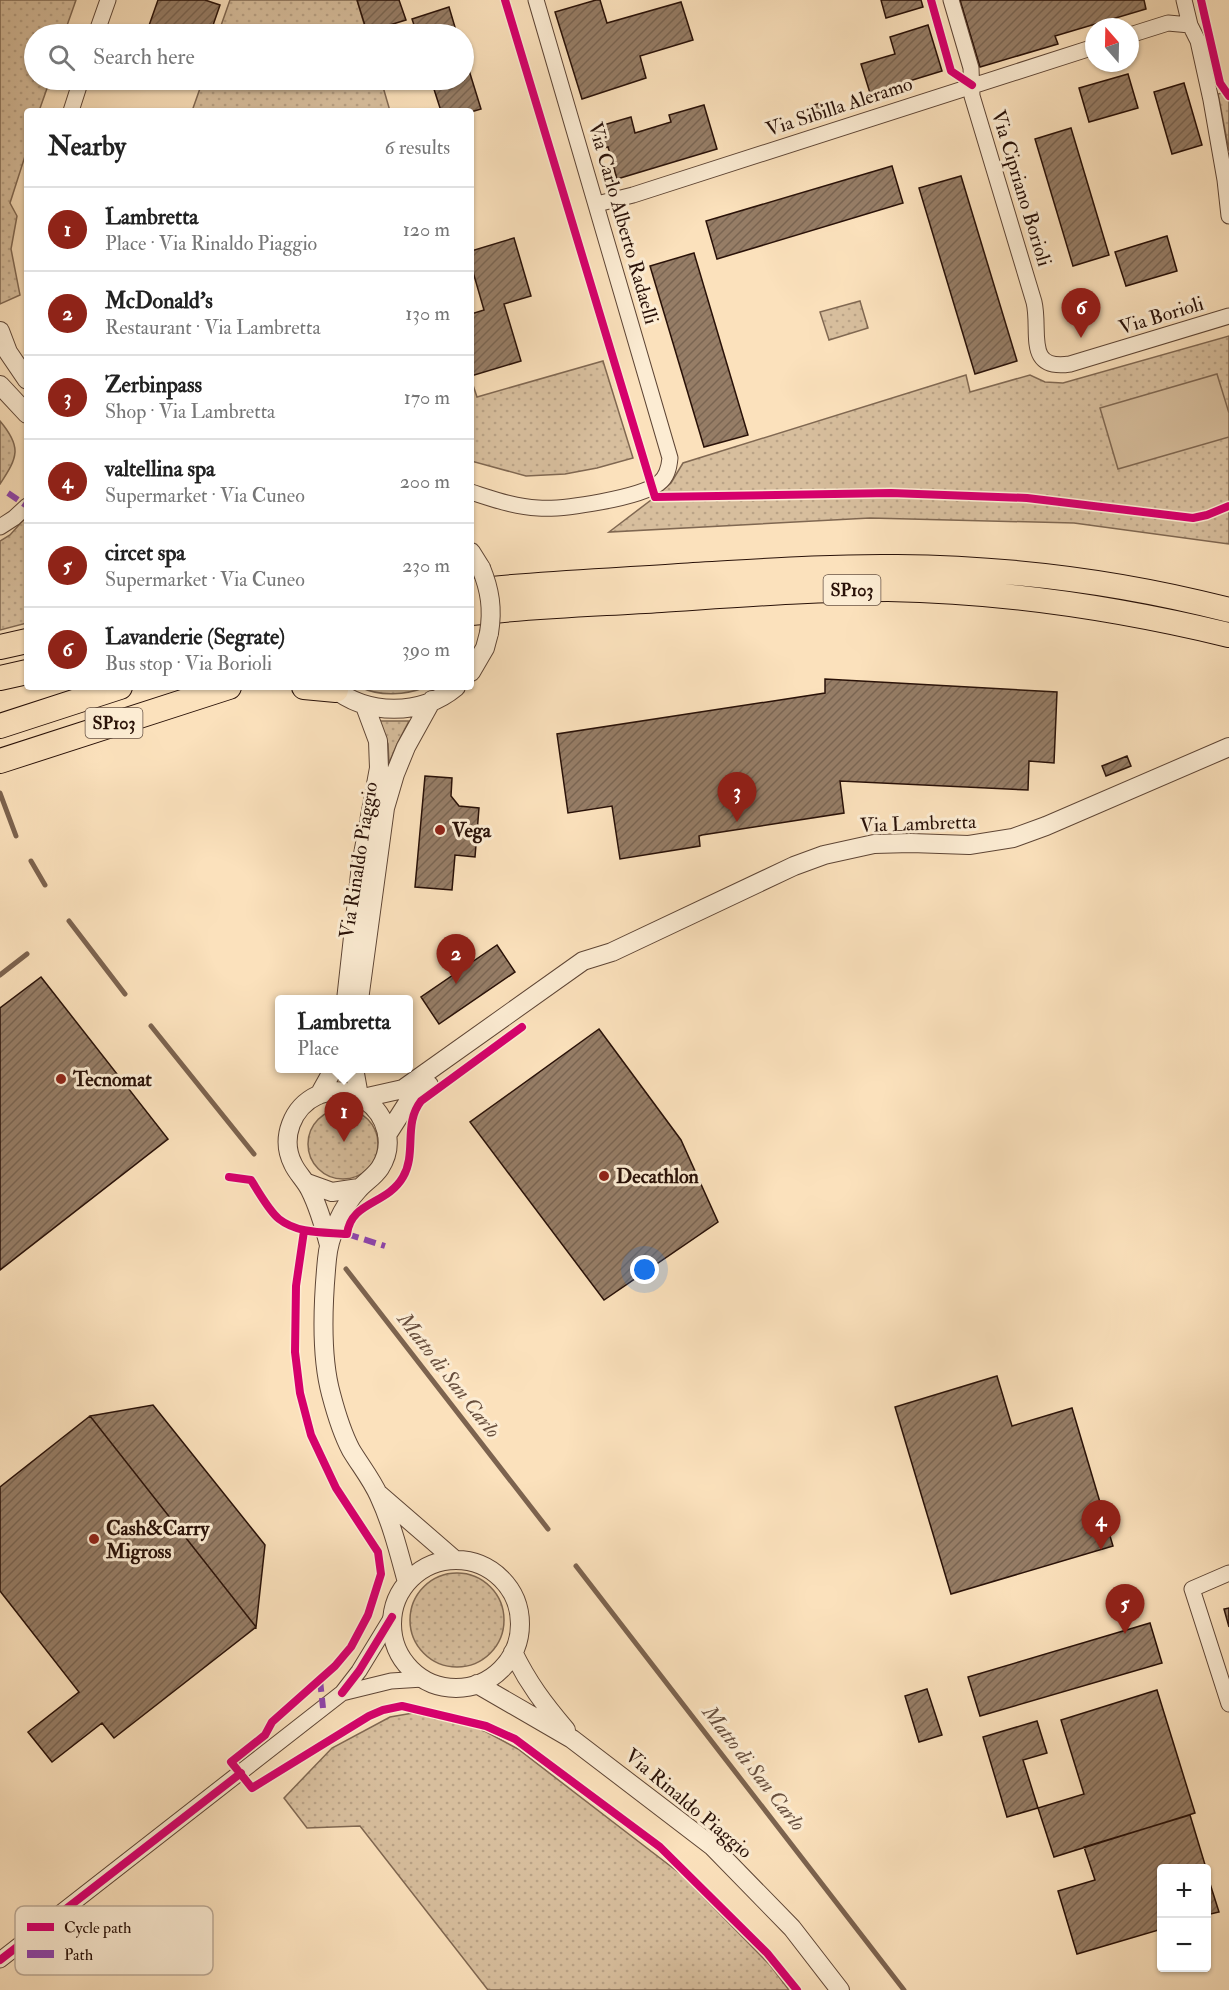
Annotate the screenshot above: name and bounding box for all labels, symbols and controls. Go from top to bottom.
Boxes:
north arrow [1085,18,1139,72]
search box [24,24,474,90]
icon: search [45,41,78,74]
text: Search here [93,43,195,71]
street label: Via Sibilla Aleramo [763,71,916,142]
street label: Via Cipriano Borioli [985,107,1057,270]
street label: Via Carlo Alberto Radaelli [583,119,664,327]
text: Nearby [48,131,126,163]
text: 6 results [384,135,450,160]
text: Lambretta [105,203,198,231]
text: 1 [64,217,71,242]
text: 120 m [403,217,450,242]
text: Place · Via Rinaldo Piaggio [105,231,317,256]
text: McDonald's [105,287,213,315]
pin: 6 [1062,288,1100,338]
street label: Via Borioli [1116,291,1207,340]
text: 2 [62,301,73,326]
text: 130 m [405,301,450,326]
text: Restaurant · Via Lambretta [105,315,321,340]
text: Zerbinpass [105,371,202,399]
text: 3 [64,385,71,410]
text: 170 m [404,385,450,410]
text: Shop · Via Lambretta [105,399,275,424]
text: valtellina spa [105,455,215,483]
text: 4 [62,469,73,494]
text: 200 m [400,469,450,494]
text: Supermarket · Via Cuneo [105,483,305,508]
text: circet spa [105,539,185,567]
text: 5 [63,553,72,578]
text: 230 m [402,553,450,578]
text: Supermarket · Via Cuneo [105,567,305,592]
road number: SP103 [824,575,880,605]
text: Lavanderie (Segrate) [105,623,285,651]
text: 6 [62,637,73,662]
text: 390 m [402,637,450,662]
text: Bus stop · Via Borioli [105,651,272,676]
road number: SP103 [86,708,142,738]
pin: 3 [718,772,756,822]
street label: Via Rinaldo Piaggio [334,780,383,940]
street label: Via Lambretta [859,809,978,838]
place label: Vega [451,818,492,844]
marker: Vega [433,823,447,837]
pin: 2 [436,934,476,984]
popup [275,995,413,1073]
text: Lambretta [297,1008,391,1036]
text: Place [297,1036,339,1061]
place label: Tecnomat [72,1067,152,1092]
marker: Tecnomat [54,1072,68,1086]
pin: 1 [324,1092,364,1142]
place label: Decathlon [616,1164,700,1189]
marker: Decathlon [597,1169,611,1183]
your location [630,1255,659,1284]
water label: Matto di San Carlo [390,1305,506,1444]
pin: 4 [1082,1500,1120,1550]
place label: Cash&Carry Migross [105,1516,210,1565]
marker: Cash&Carry Migross [87,1532,101,1546]
pin: 5 [1106,1584,1144,1634]
water label: Matto di San Carlo [695,1698,811,1837]
street label: Via Rinaldo Piaggio [620,1743,757,1864]
map controls [1157,1864,1211,1972]
button: + [1157,1864,1211,1918]
legend [15,1906,213,1975]
text: Cycle path [64,1918,132,1939]
button: − [1157,1918,1211,1972]
text: Path [64,1945,94,1965]

